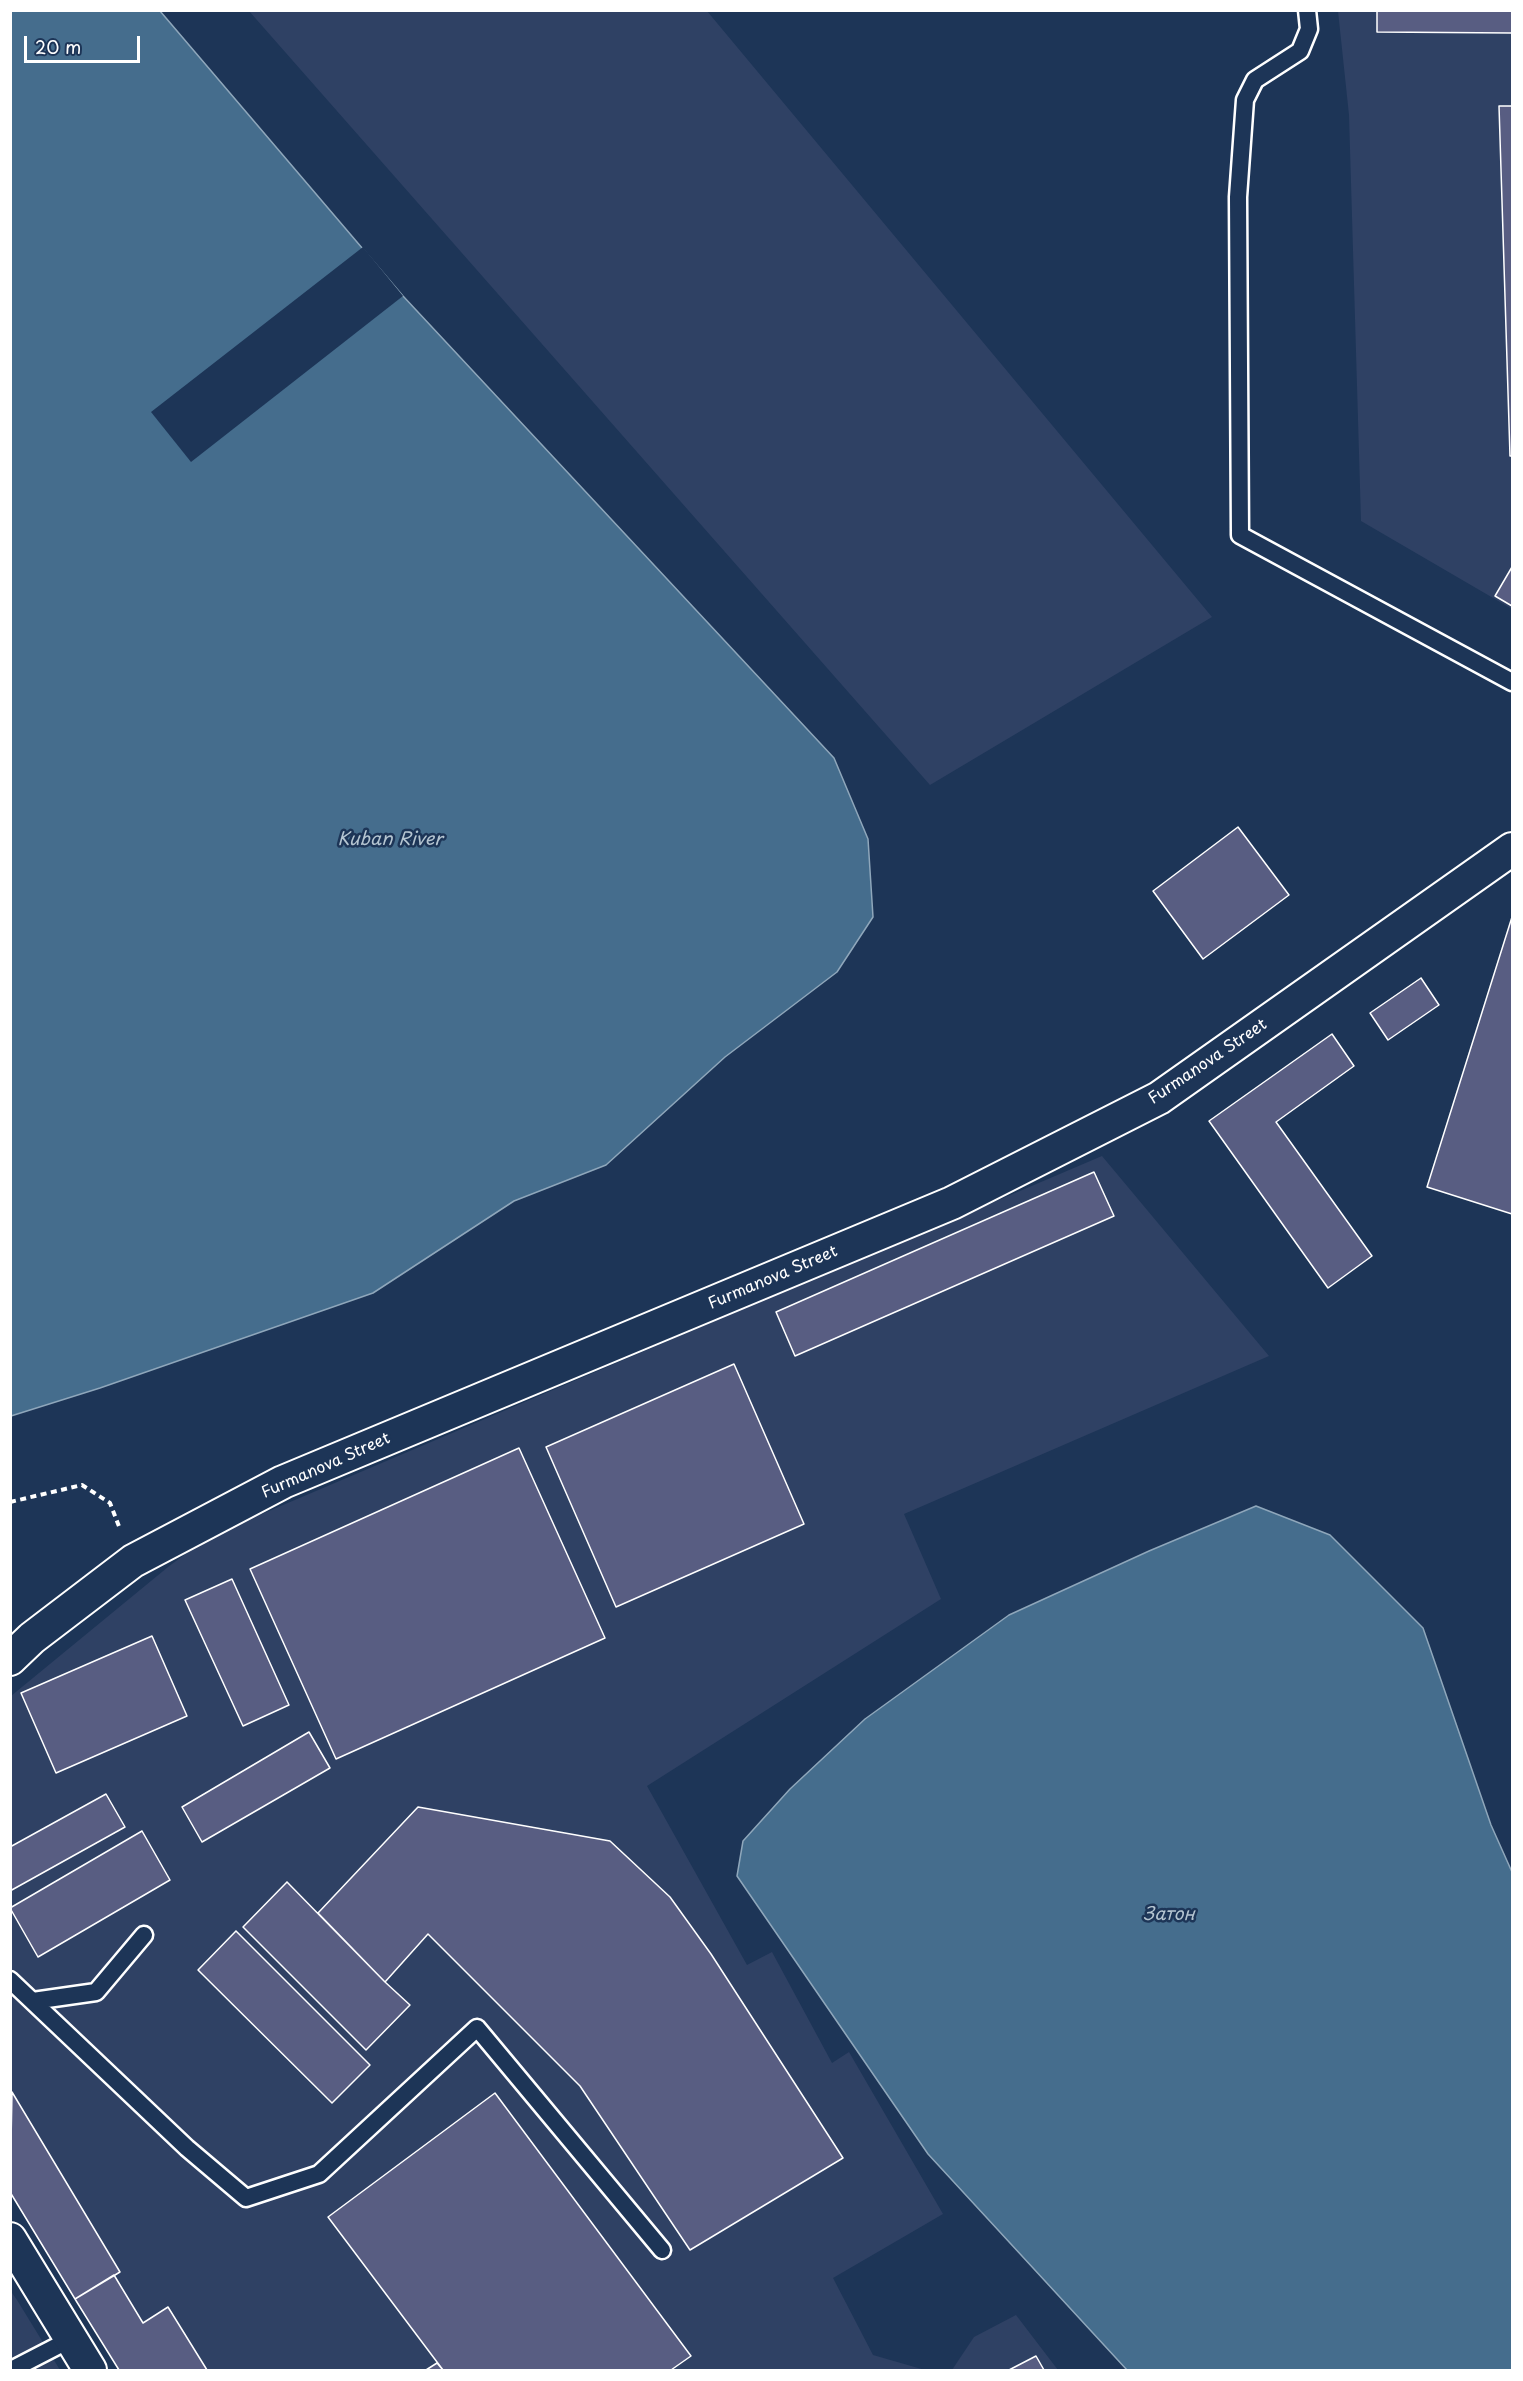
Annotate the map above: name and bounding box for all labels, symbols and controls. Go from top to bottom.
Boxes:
scale bar [27,24,142,62]
text: 20 m [35,33,81,60]
water label: Kuban River [338,829,442,851]
street label: Furmanova Street [1145,1015,1271,1109]
street label: Furmanova Street [705,1242,841,1314]
street label: Furmanova Street [259,1429,393,1503]
water label: Затон [1143,1904,1195,1926]

